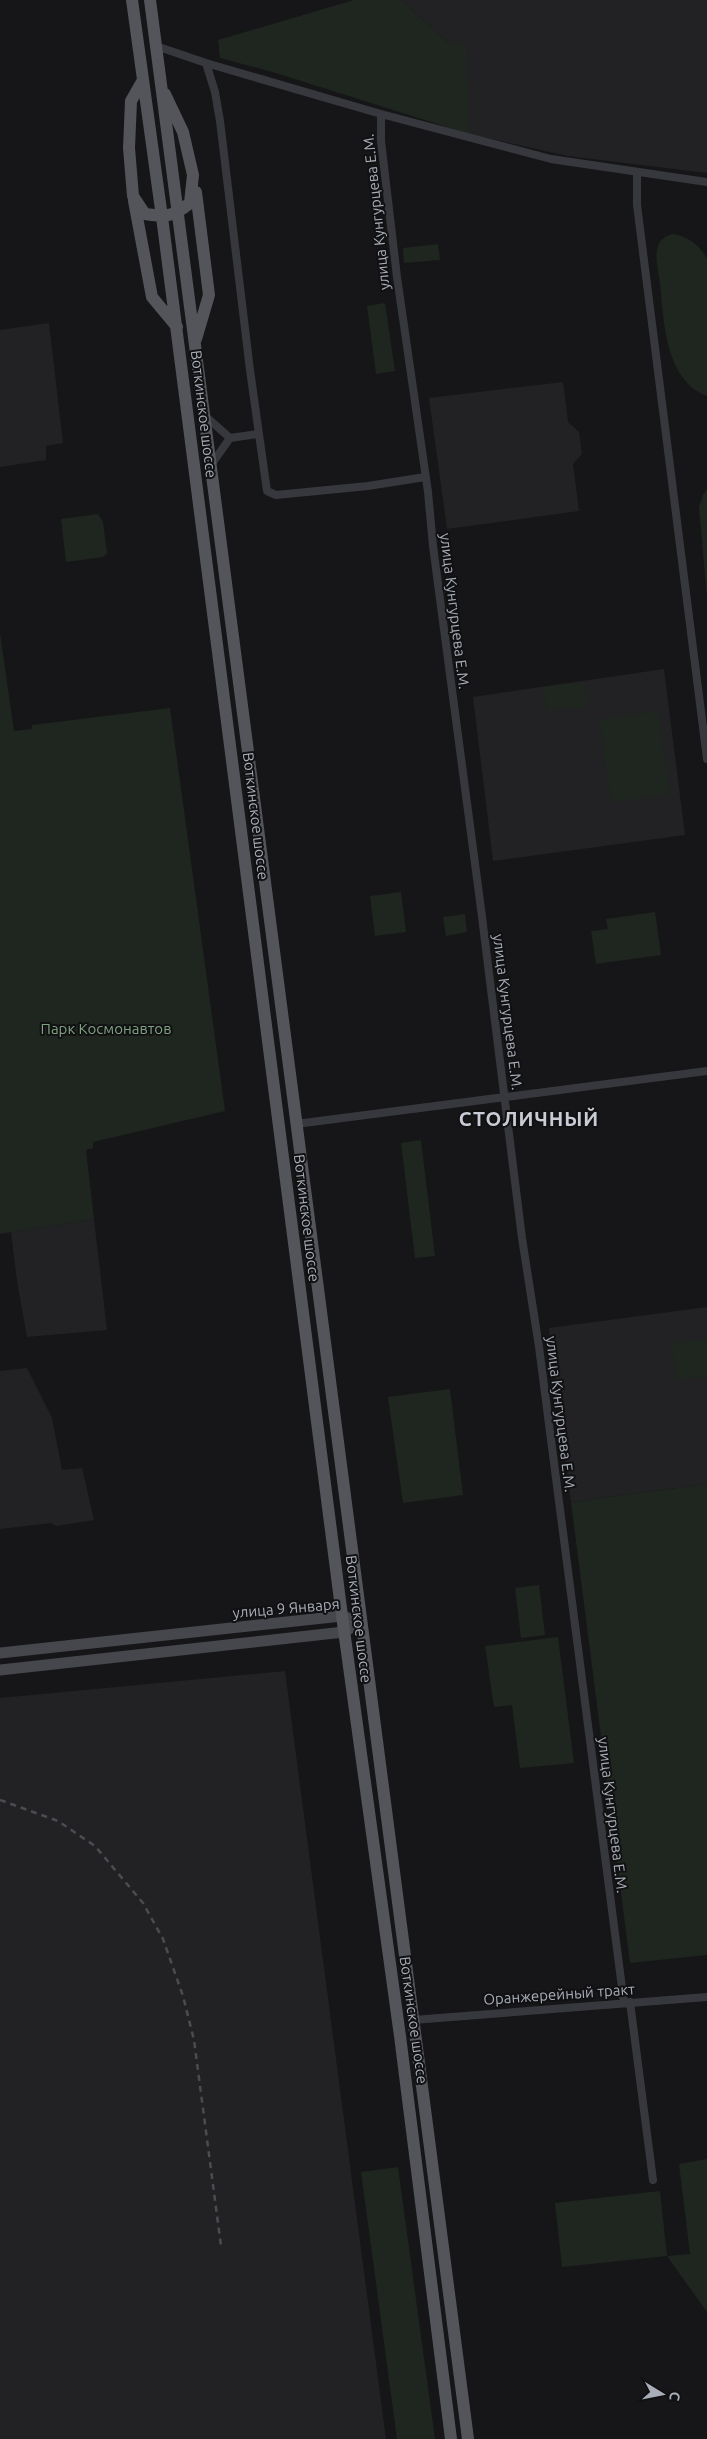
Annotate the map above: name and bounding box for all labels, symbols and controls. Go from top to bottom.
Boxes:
street label: улица Кунгурцева Е.М. [359,133,393,291]
street label: Воткинское шоссе [188,349,220,479]
street label: улица Кунгурцева Е.М. [437,532,473,690]
street label: Воткинское шоссе [240,751,272,881]
street label: улица Кунгурцева Е.М. [490,933,526,1091]
park label: Парк Космонавтов [41,1020,171,1037]
district label: СТОЛИЧНЫЙ [459,1107,599,1130]
street label: Воткинское шоссе [291,1153,323,1283]
street label: улица Кунгурцева Е.М. [543,1335,579,1493]
street label: Воткинское шоссе [343,1554,375,1684]
street label: улица 9 Января [232,1595,340,1621]
street label: улица Кунгурцева Е.М. [595,1736,631,1894]
street label: Воткинское шоссе [397,1955,431,2085]
street label: Оранжерейный тракт [483,1980,636,2008]
north arrow [637,2369,687,2419]
text: С [666,2390,683,2402]

